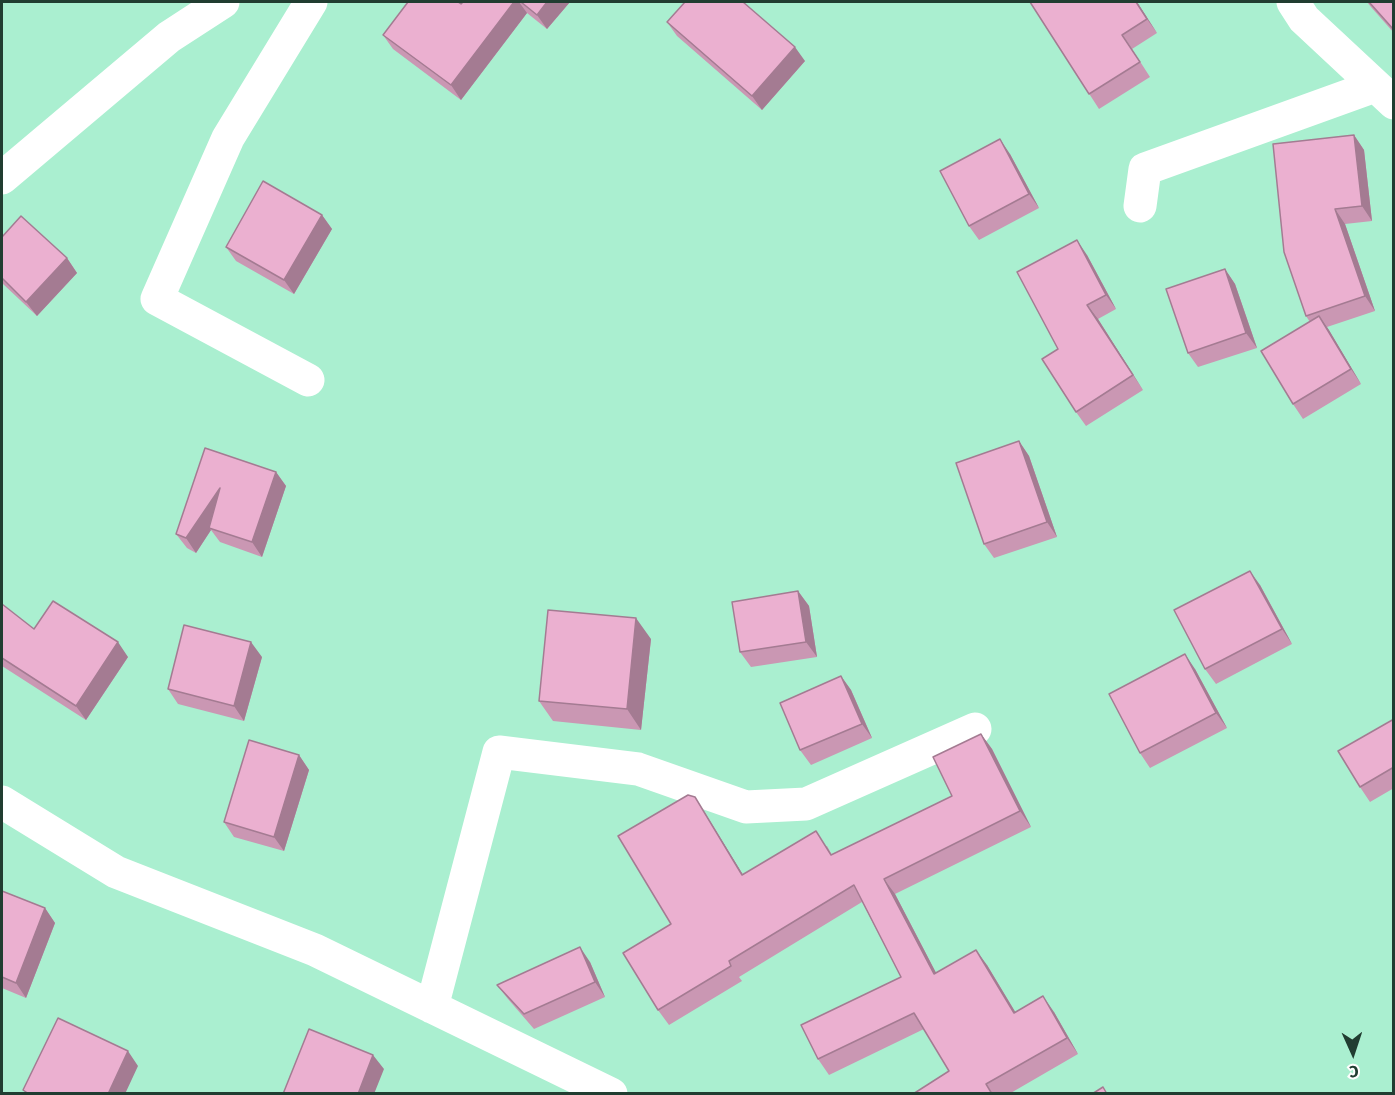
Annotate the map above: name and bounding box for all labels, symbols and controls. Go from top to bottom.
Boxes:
north arrow [1323,1023,1383,1083]
text: С [1349,1062,1359,1081]

